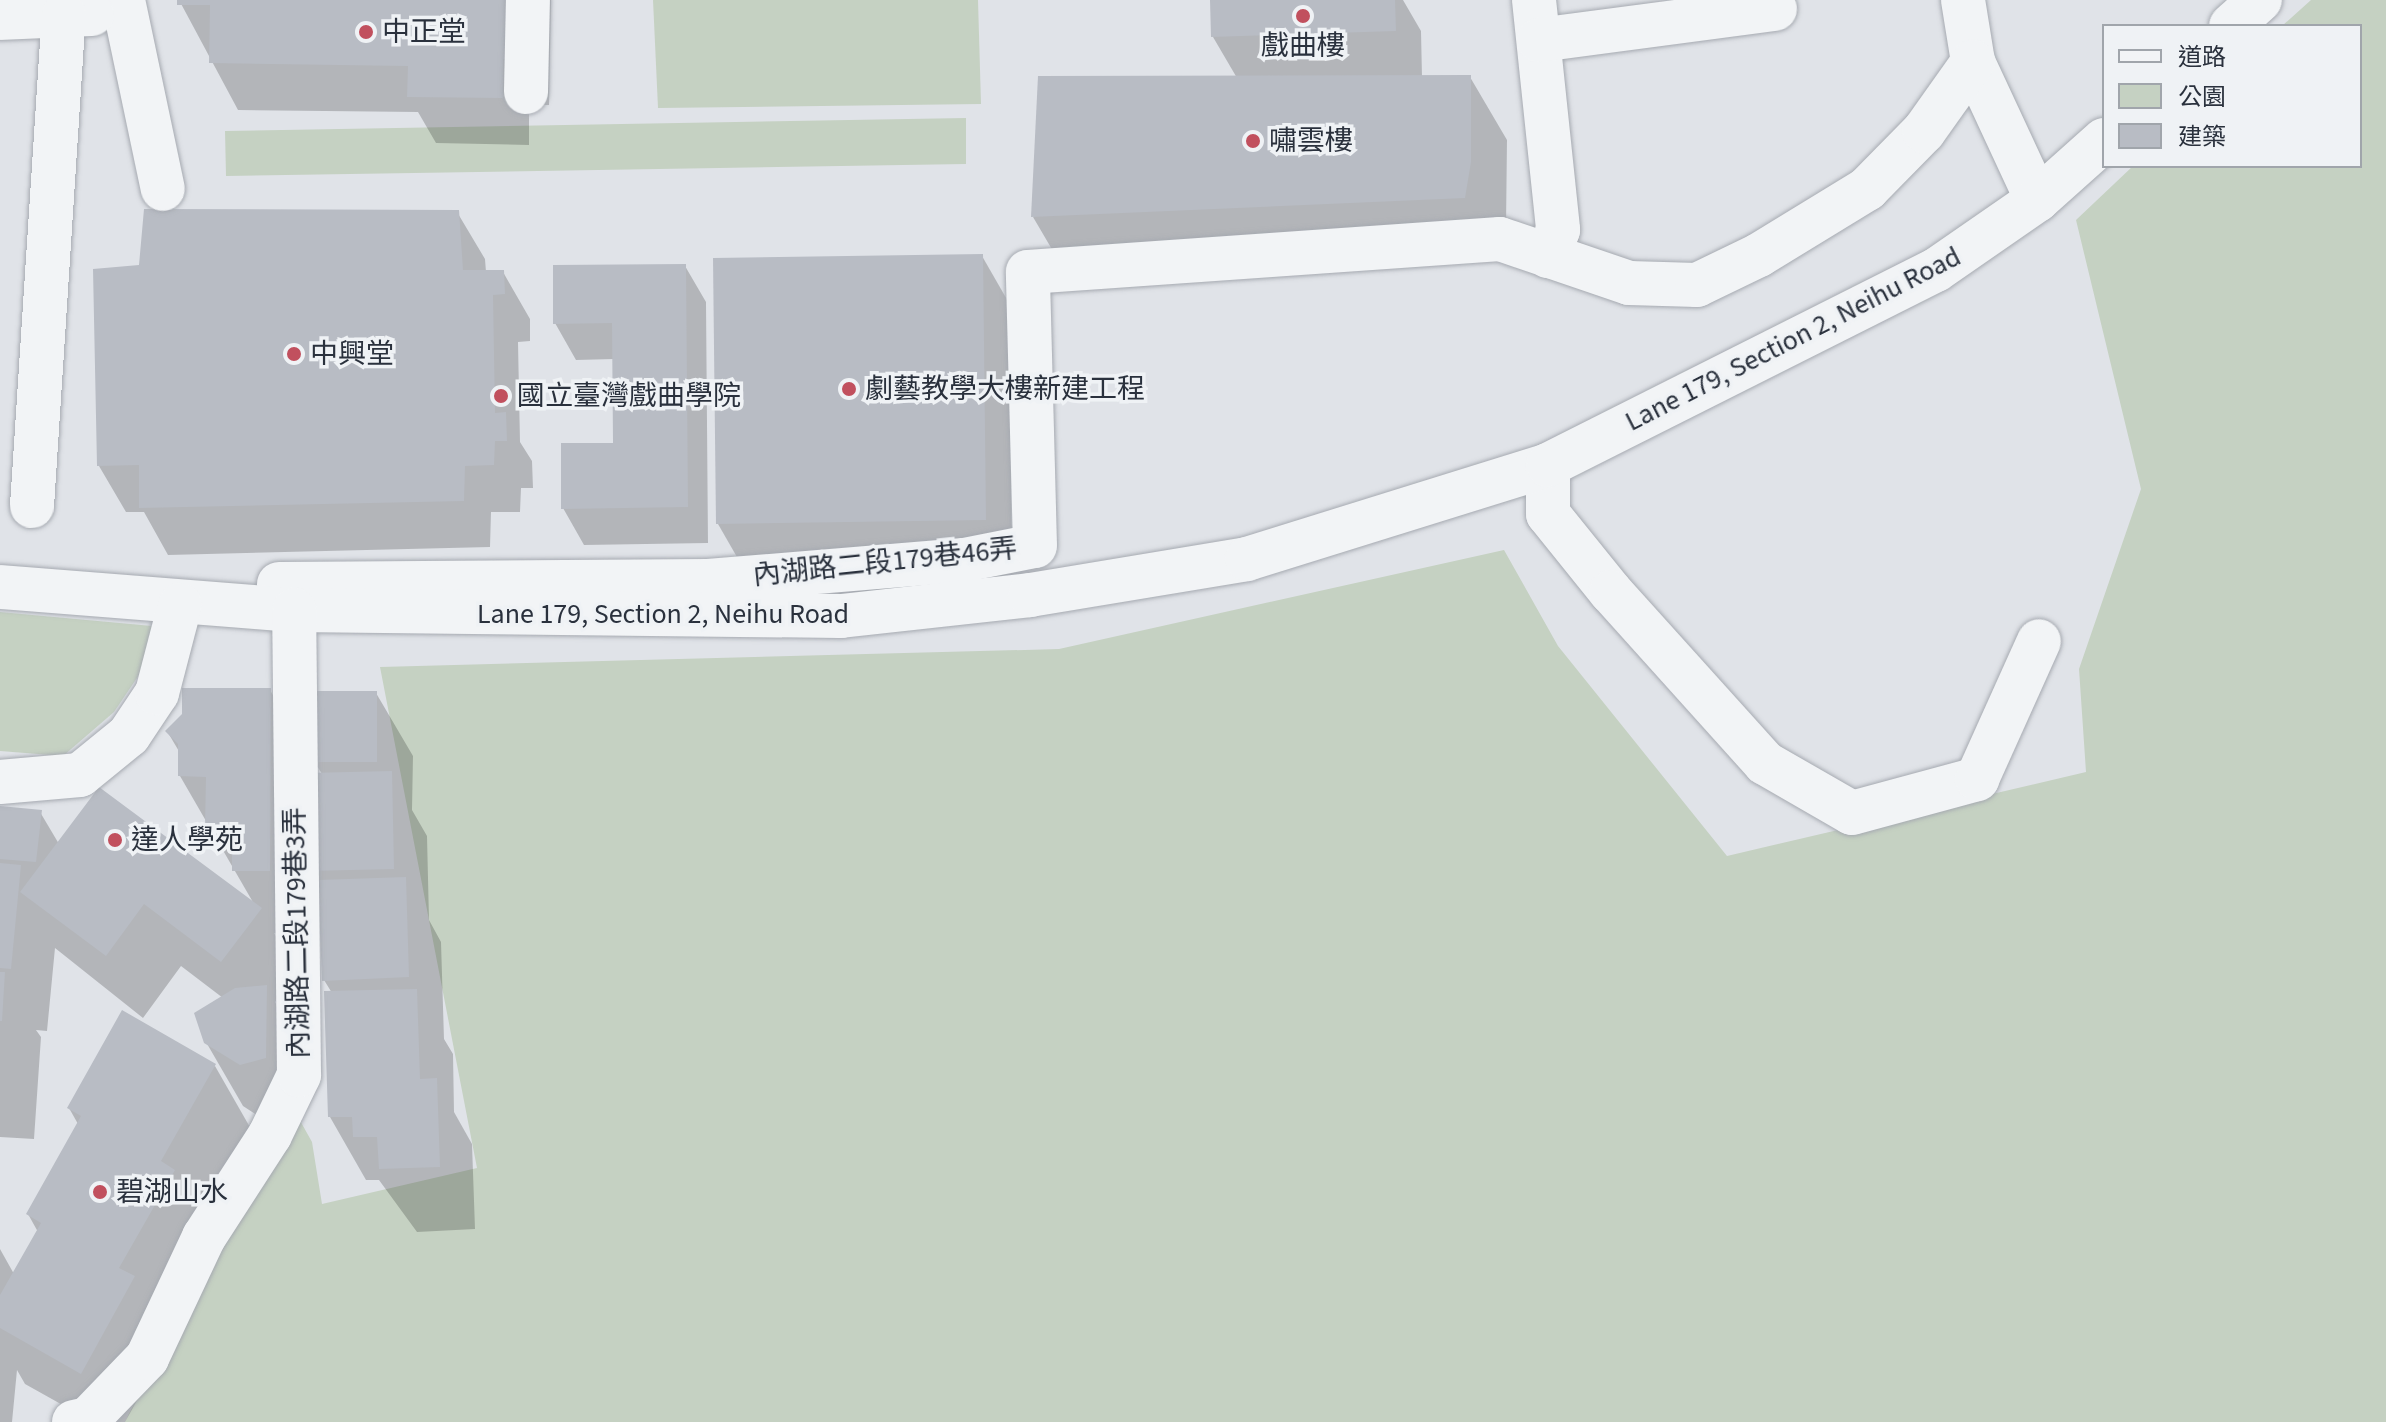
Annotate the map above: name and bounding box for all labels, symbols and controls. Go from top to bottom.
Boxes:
marker: 戲曲樓 [1294,7,1312,25]
place label: 中正堂 [382,15,466,49]
marker: 中正堂 [357,23,375,41]
legend [2102,24,2362,168]
place label: 戲曲樓 [1261,29,1345,63]
text: 道路 [2178,40,2226,75]
text: 公園 [2178,80,2226,115]
text: 建築 [2178,120,2226,155]
place label: 嘯雲樓 [1269,124,1353,158]
marker: 嘯雲樓 [1244,132,1262,150]
street label: Lane 179, Section 2, Neihu Road [1620,240,1966,438]
place label: 中興堂 [310,337,394,371]
marker: 中興堂 [285,345,303,363]
place label: 劇藝教學大樓新建工程 [865,372,1145,406]
place label: 國立臺灣戲曲學院 [517,379,741,413]
marker: 劇藝教學大樓新建工程 [840,380,858,398]
marker: 國立臺灣戲曲學院 [492,387,510,405]
street label: 內湖路二段179巷46弄 [751,531,1019,593]
street label: Lane 179, Section 2, Neihu Road [477,597,849,631]
street label: 內湖路二段179巷3弄 [278,807,316,1059]
place label: 達人學苑 [131,823,243,857]
marker: 達人學苑 [106,831,124,849]
place label: 碧湖山水 [116,1175,228,1209]
marker: 碧湖山水 [91,1183,109,1201]

